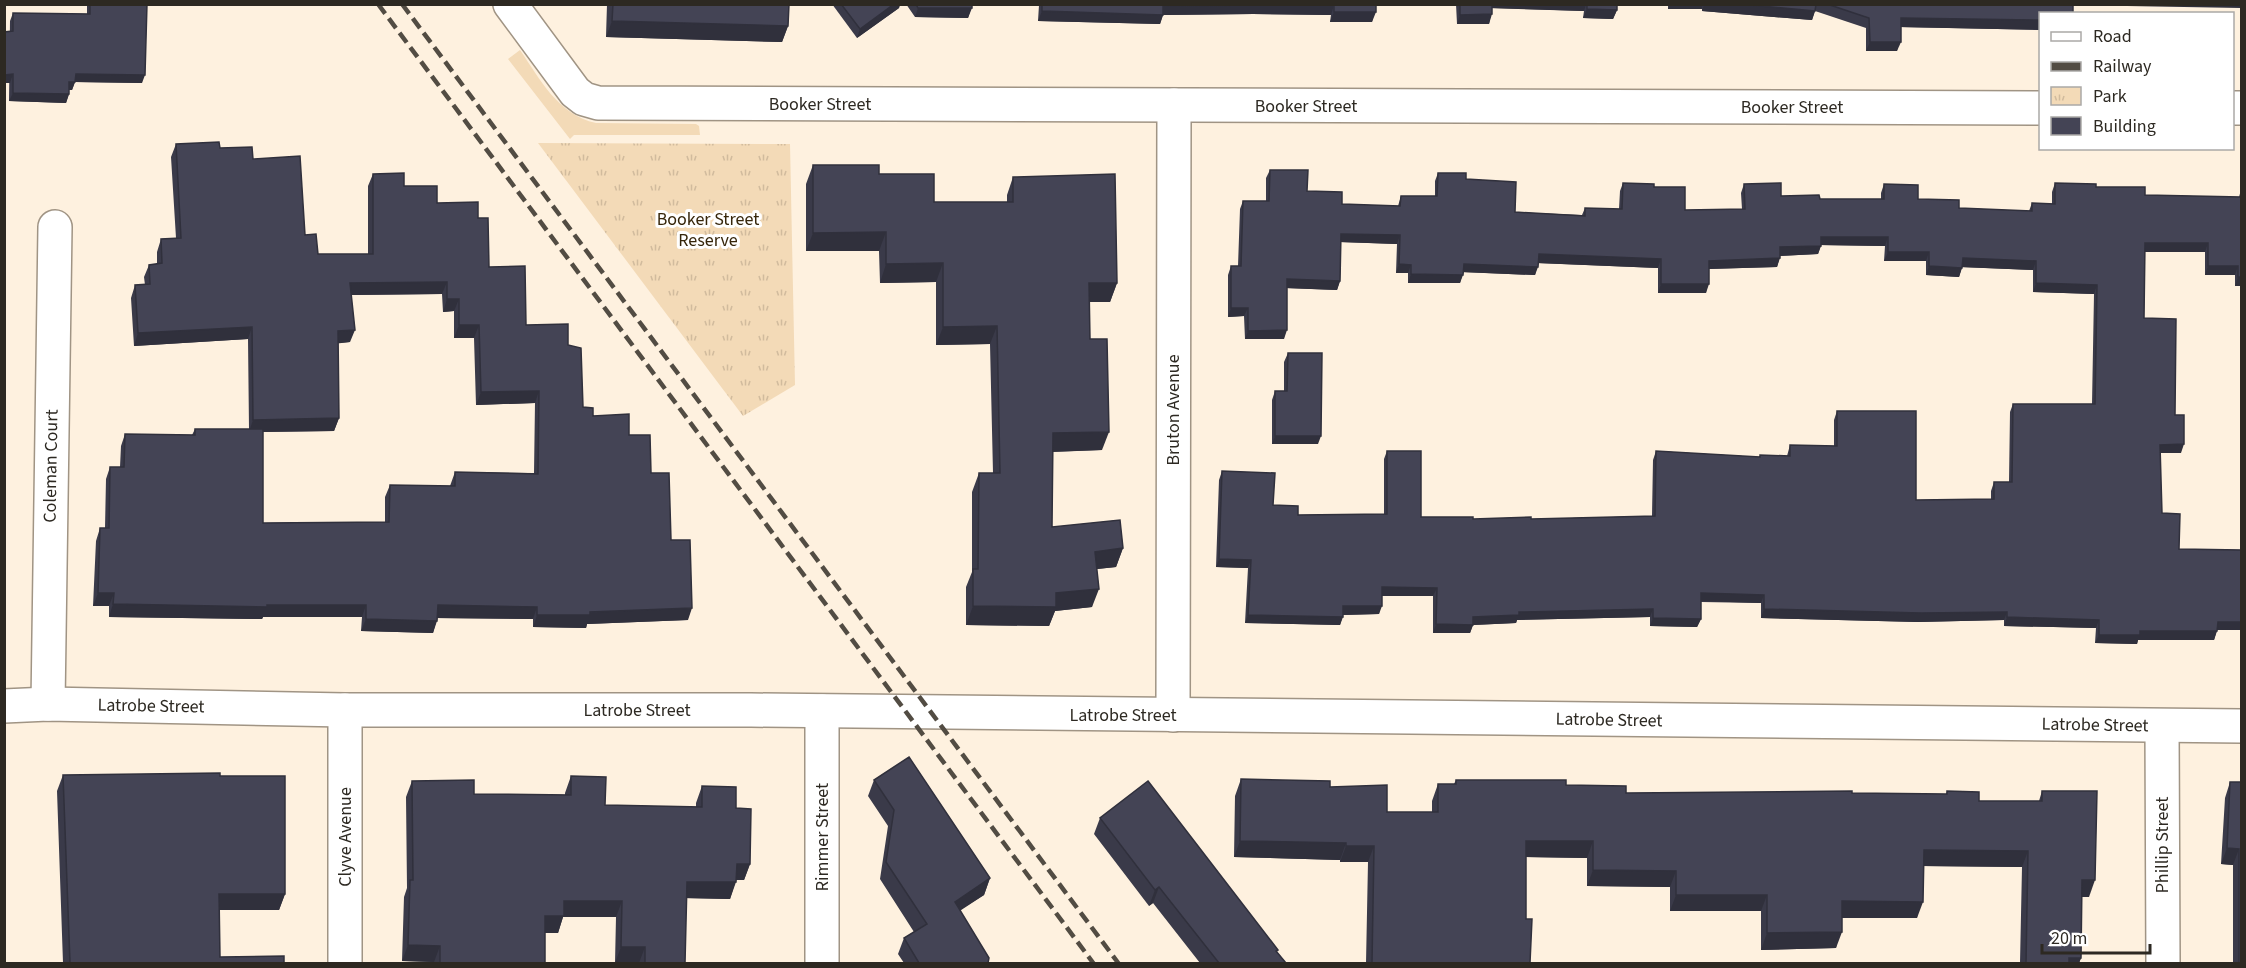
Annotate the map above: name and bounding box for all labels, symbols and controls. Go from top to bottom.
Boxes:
legend [2039,12,2234,150]
text: Road [2093,24,2132,49]
text: Railway [2093,54,2152,79]
text: Park [2093,84,2127,109]
street label: Booker Street [769,92,871,117]
street label: Booker Street [1255,94,1357,119]
street label: Booker Street [1741,95,1843,120]
text: Building [2093,114,2156,139]
park label: Booker Street Reserve [657,207,759,253]
street label: Bruton Avenue [1161,354,1186,466]
street label: Coleman Court [38,409,64,523]
street label: Latrobe Street [97,693,205,719]
street label: Latrobe Street [583,698,691,723]
street label: Latrobe Street [1069,703,1177,728]
street label: Latrobe Street [1555,707,1663,733]
street label: Latrobe Street [2041,712,2149,738]
street label: Rimmer Street [810,783,835,891]
street label: Clyve Avenue [333,787,358,887]
street label: Phillip Street [2150,797,2175,893]
scale bar [2042,917,2150,955]
text: 20 m [2051,926,2087,951]

